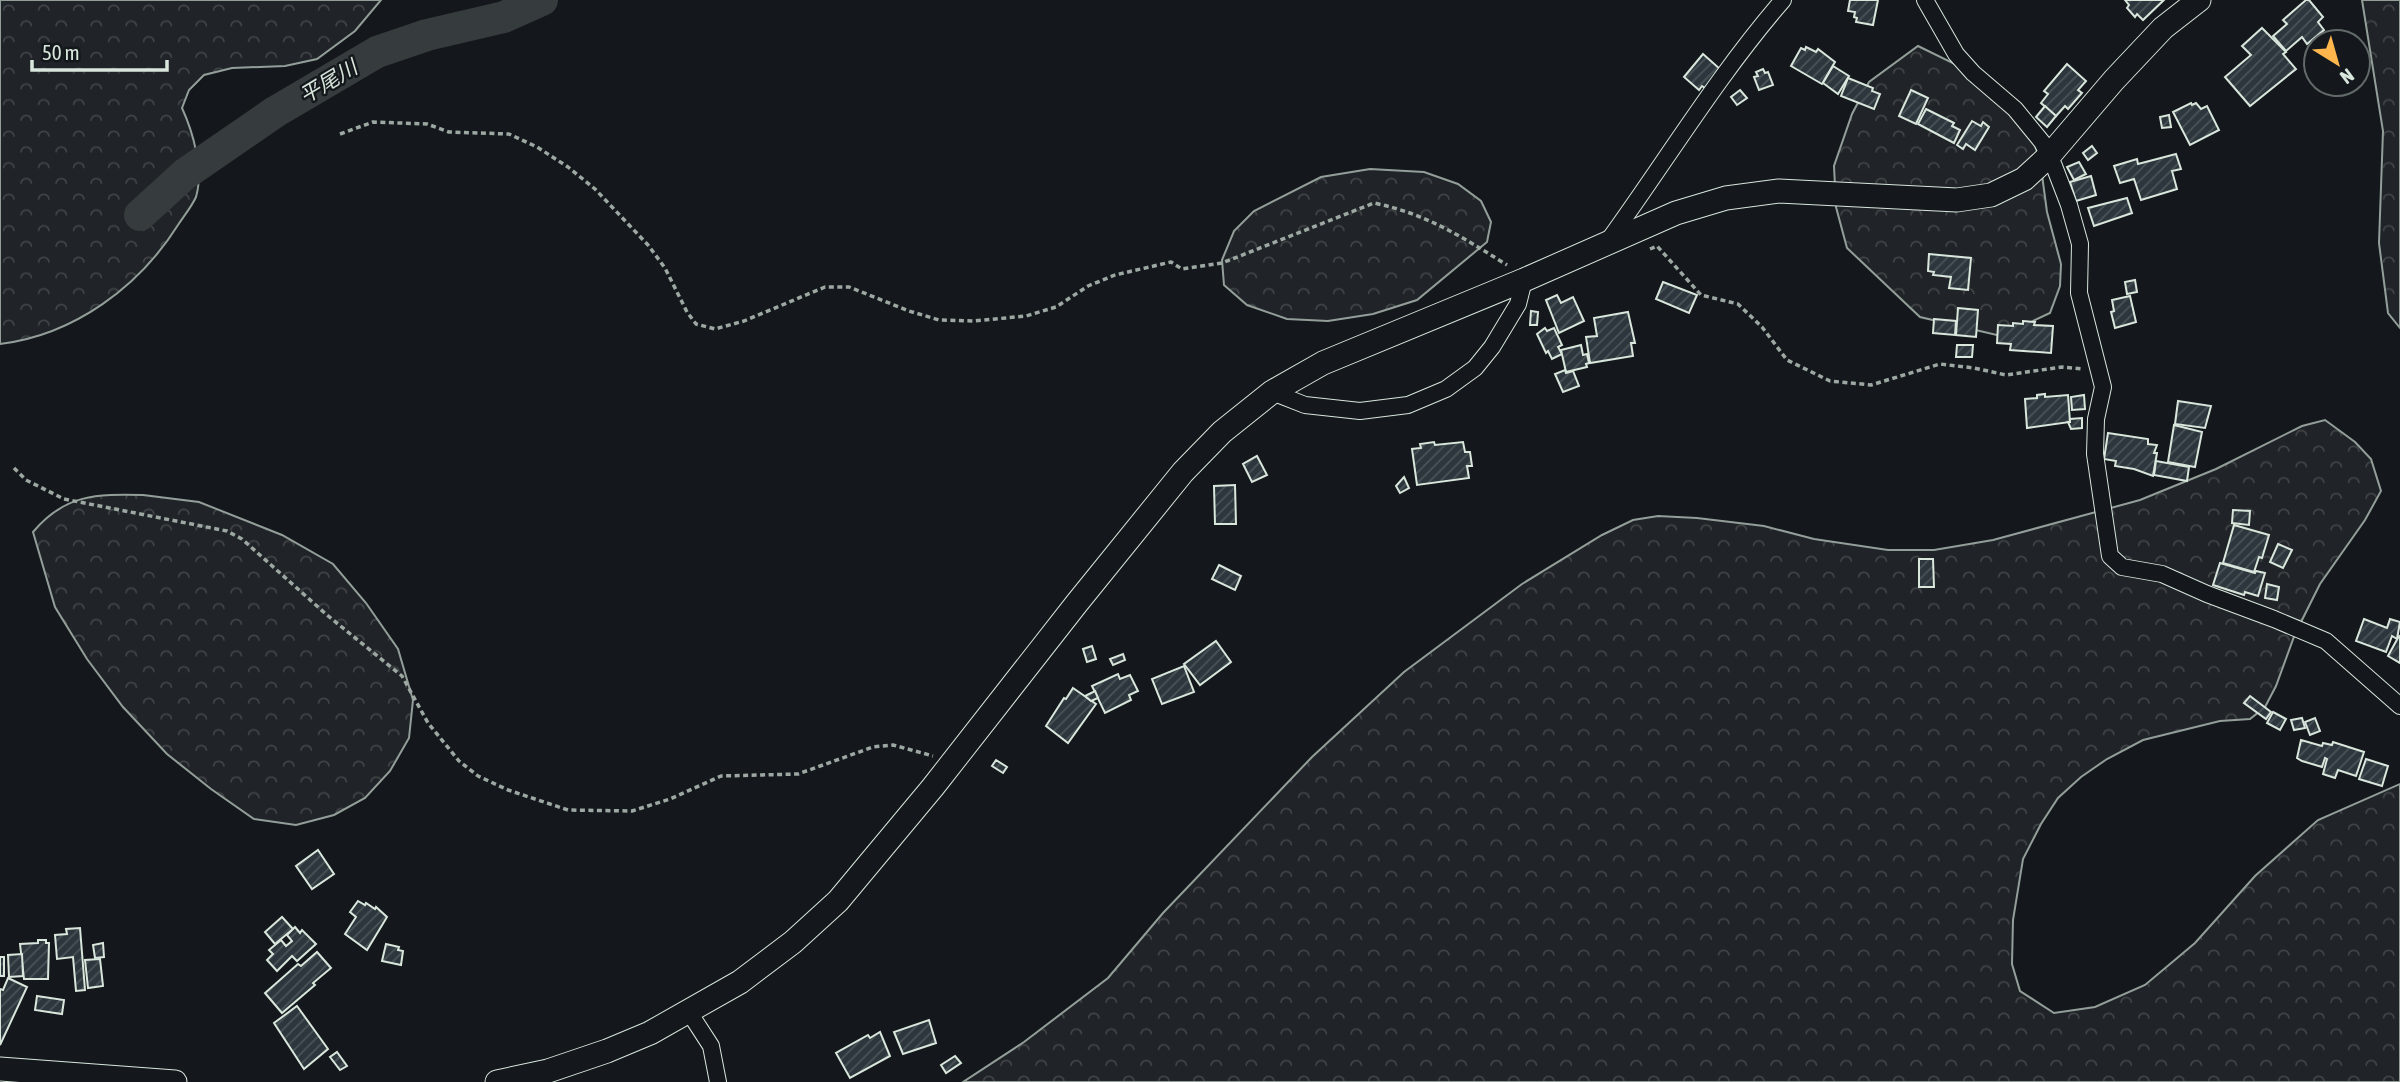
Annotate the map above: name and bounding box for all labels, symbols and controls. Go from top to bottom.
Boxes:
scale bar [32,28,166,72]
north arrow [2302,28,2372,98]
text: 50 m [42,40,80,64]
water label: 平尾川 [295,53,363,108]
text: N [2336,64,2358,89]

